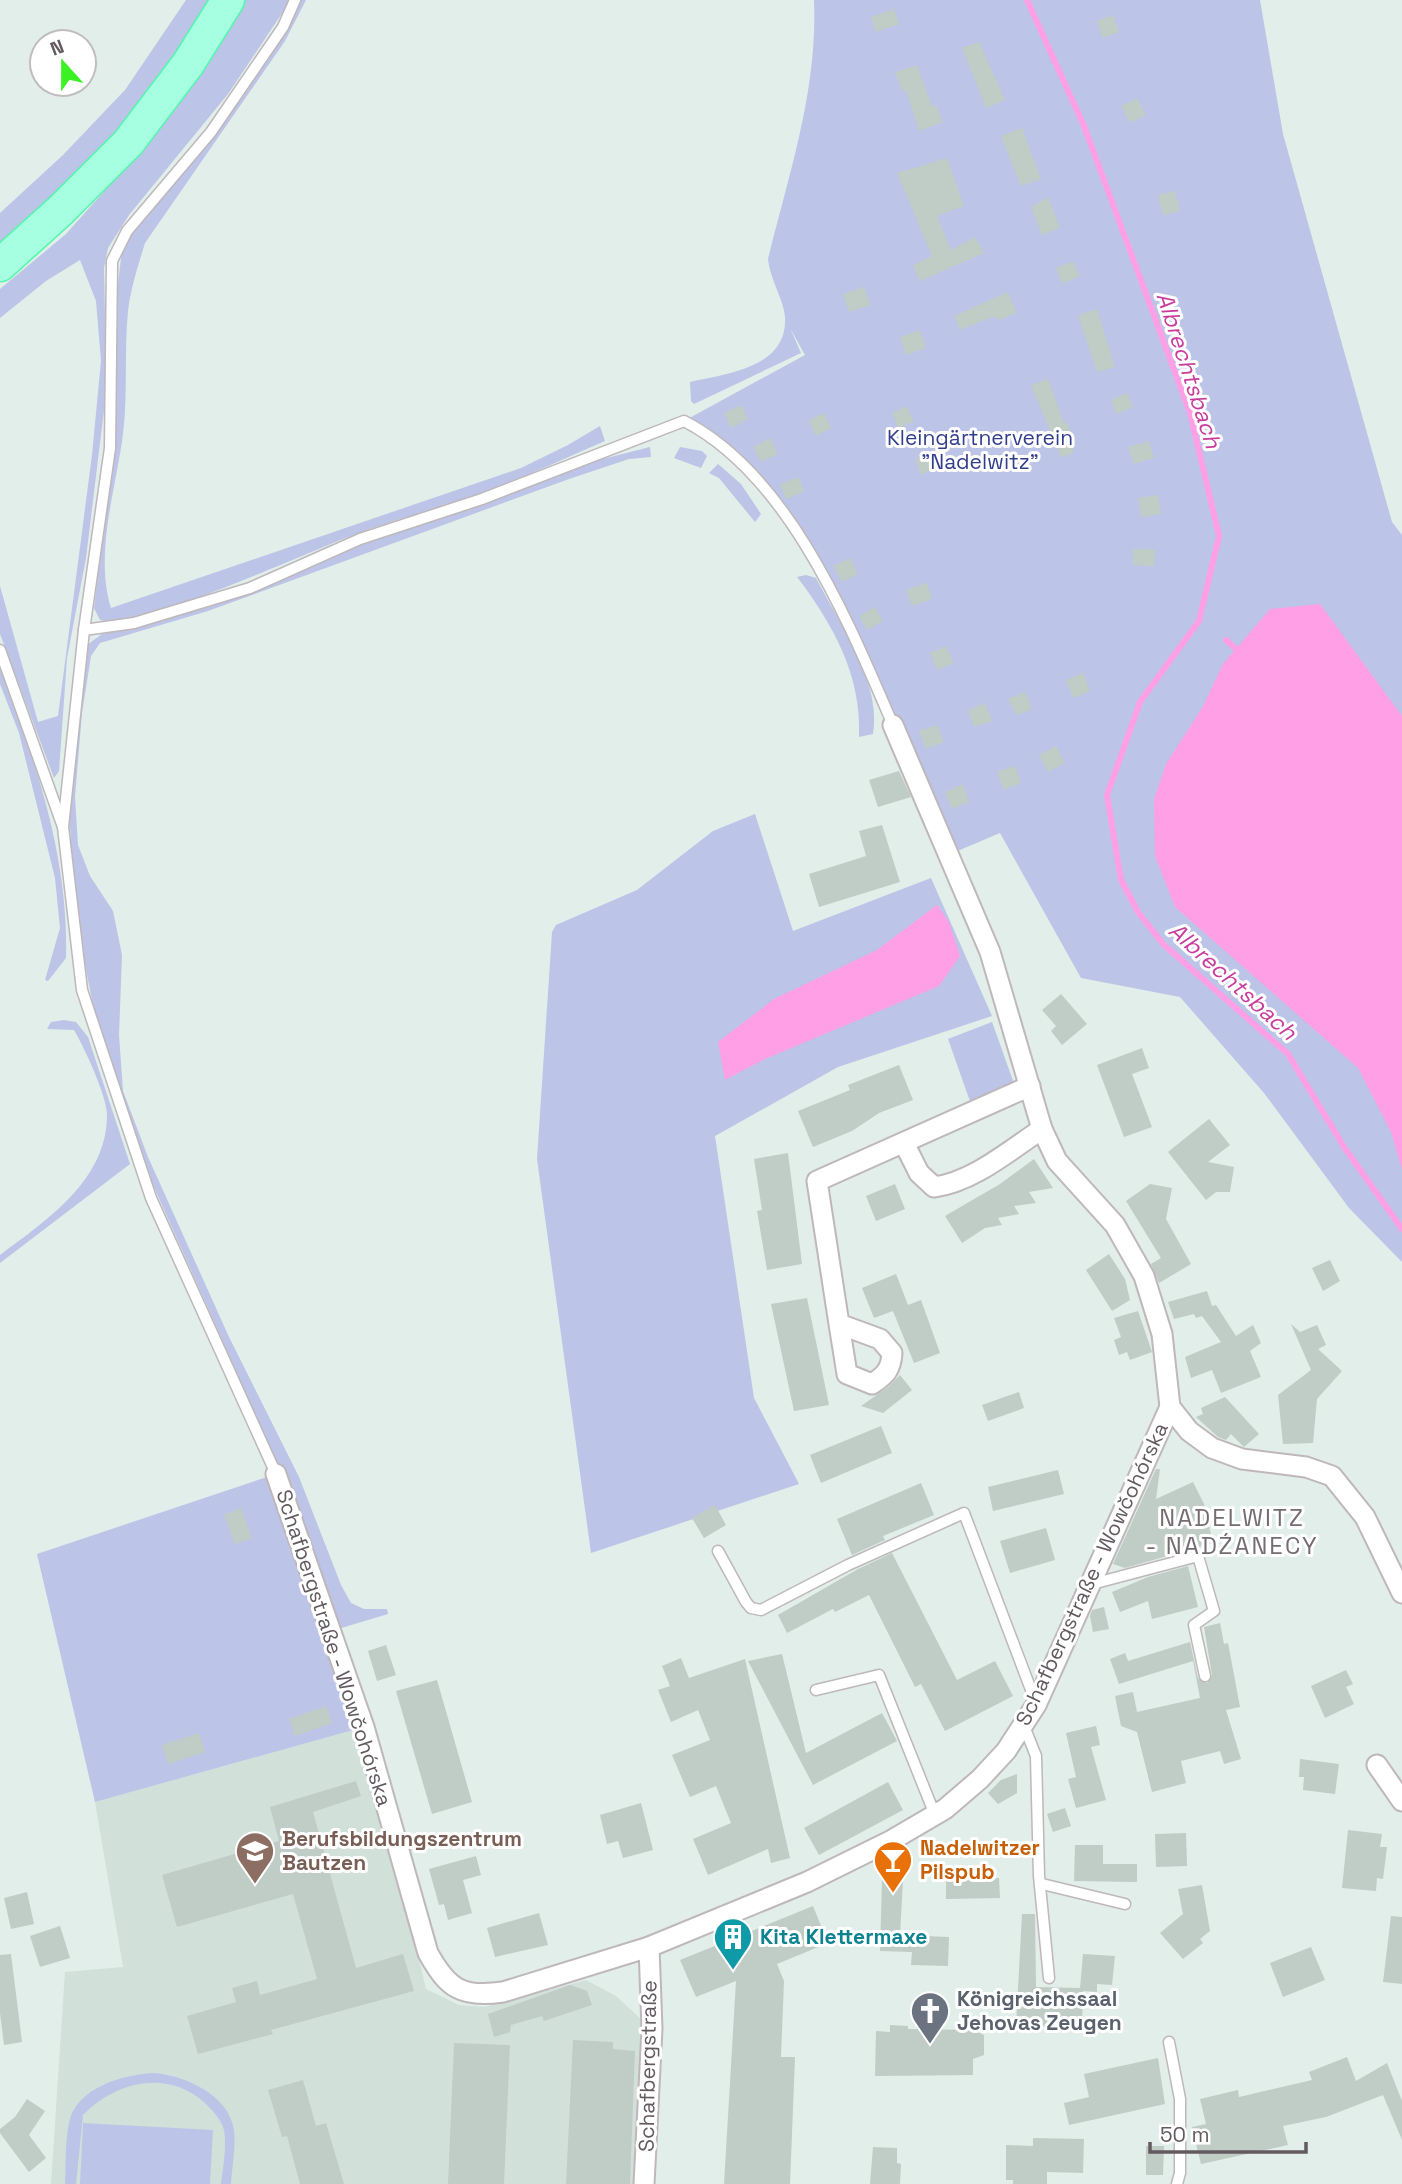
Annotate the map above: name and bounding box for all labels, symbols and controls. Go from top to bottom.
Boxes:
north arrow [28,28,98,98]
text: N [47,34,68,62]
water label: Albrechtsbach [1150,288,1229,453]
park label: Kleingärtnerverein "Nadelwitz" [887,424,1073,475]
water label: Albrechtsbach [1163,915,1304,1047]
street label: Schafbergstraße - Wowčohórska [1009,1418,1174,1730]
street label: Schafbergstraße - Wowčohórska [270,1486,399,1810]
district label: NADELWITZ - NADŹANECY [1145,1502,1319,1561]
place label: Berufsbildungszentrum Bautzen [282,1825,522,1876]
school or university icon: Berufsbildungszentrum Bautzen [234,1830,276,1885]
place label: Nadelwitzer Pilspub [920,1834,1040,1885]
bar icon: Nadelwitzer Pilspub [872,1839,914,1894]
building icon: Kita Klettermaxe [712,1916,754,1971]
place label: Kita Klettermaxe [760,1923,927,1950]
street label: Schafbergstraße [633,1980,662,2152]
place label: Königreichssaal Jehovas Zeugen [957,1985,1122,2036]
church icon: Königreichssaal Jehovas Zeugen [909,1990,951,2045]
scale bar [1150,2110,1306,2154]
text: 50 m [1160,2121,1210,2148]

